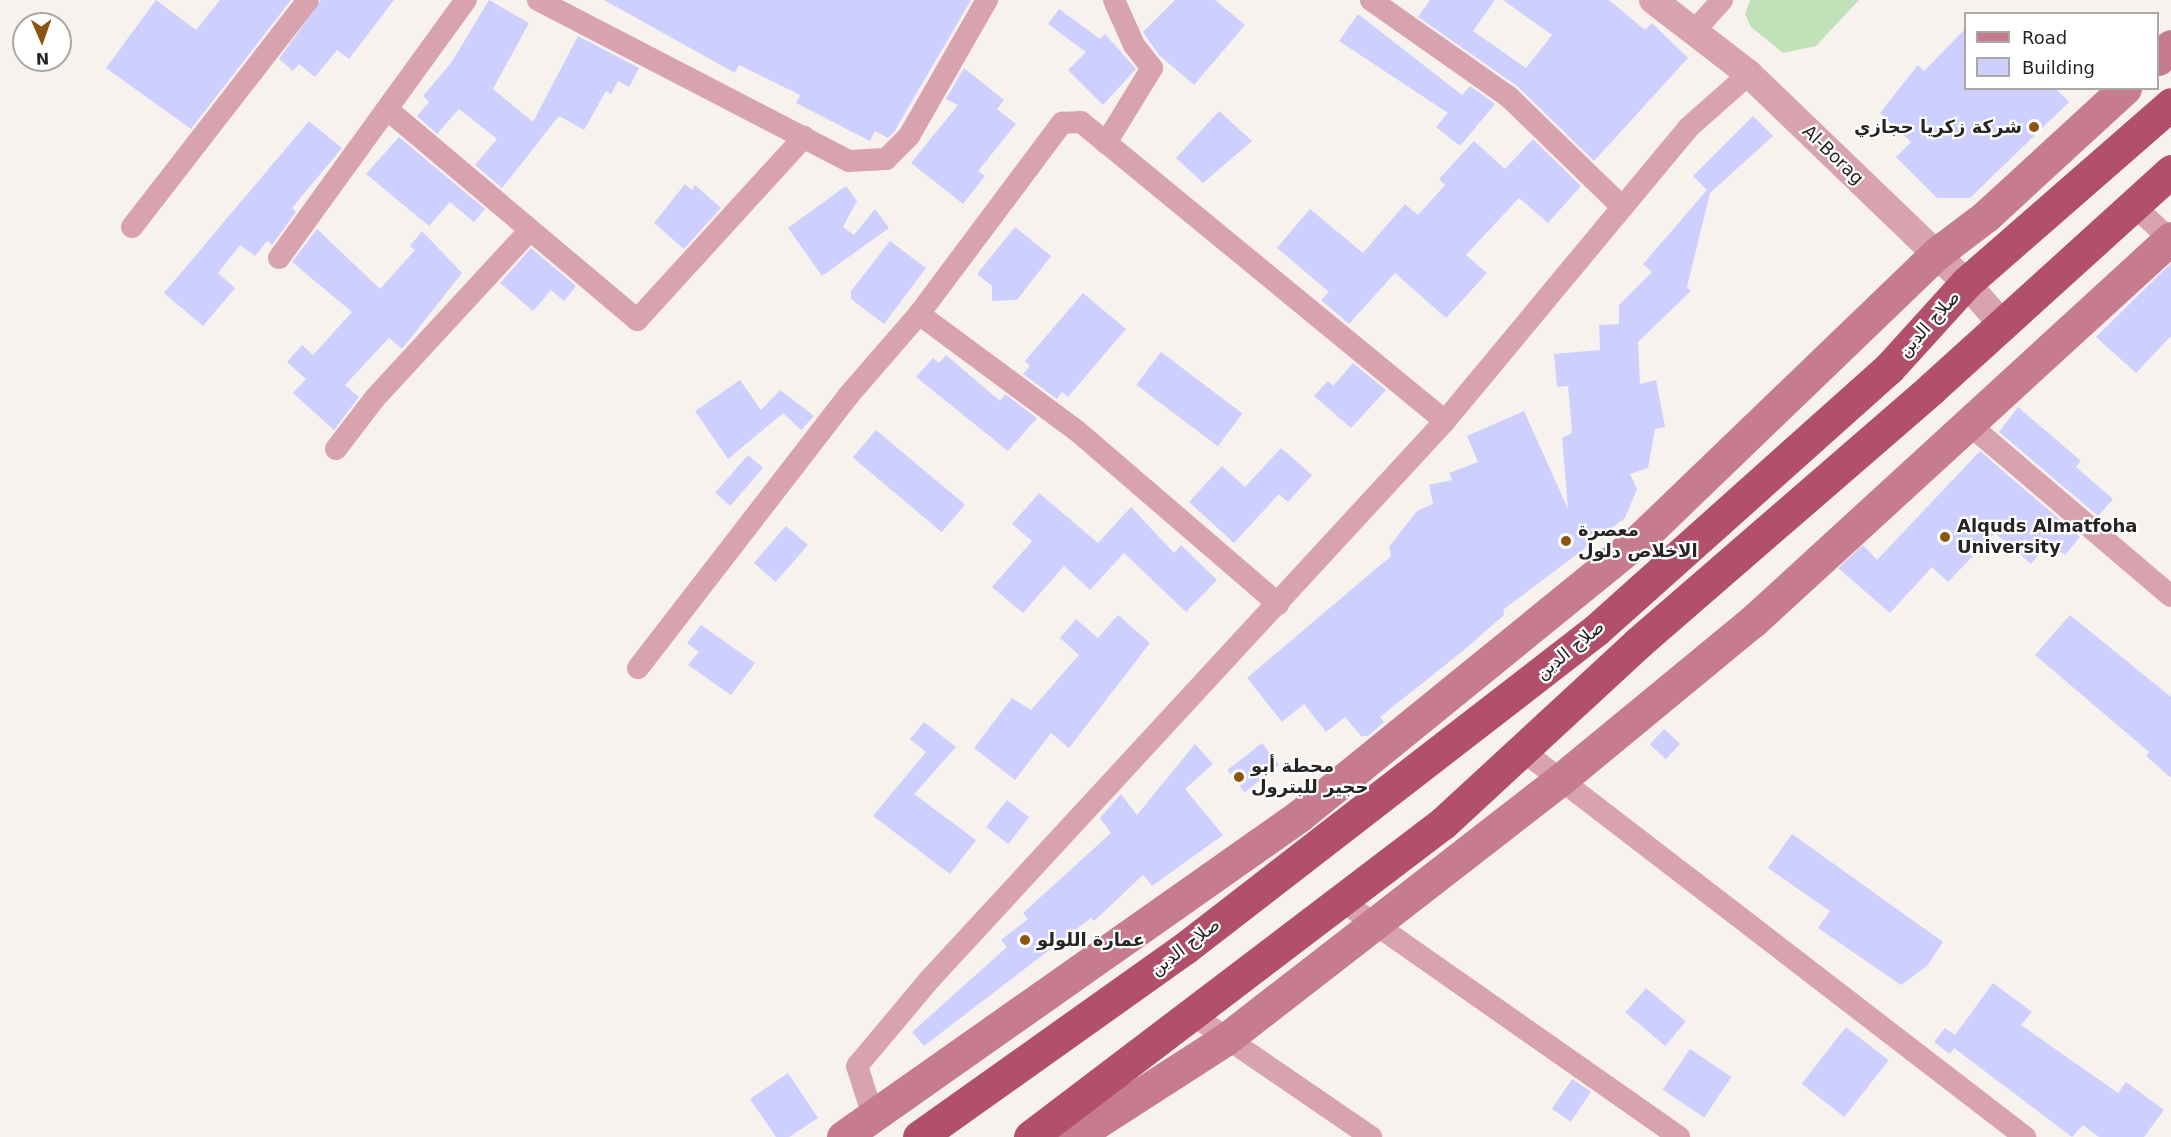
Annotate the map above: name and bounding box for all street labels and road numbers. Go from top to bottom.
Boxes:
street label: Al-Borag [1798,121,1868,189]
street label: صلاح الدين [1894,286,1964,362]
street label: صلاح الدين [1531,616,1609,684]
street label: صلاح الدين [1146,914,1224,980]

